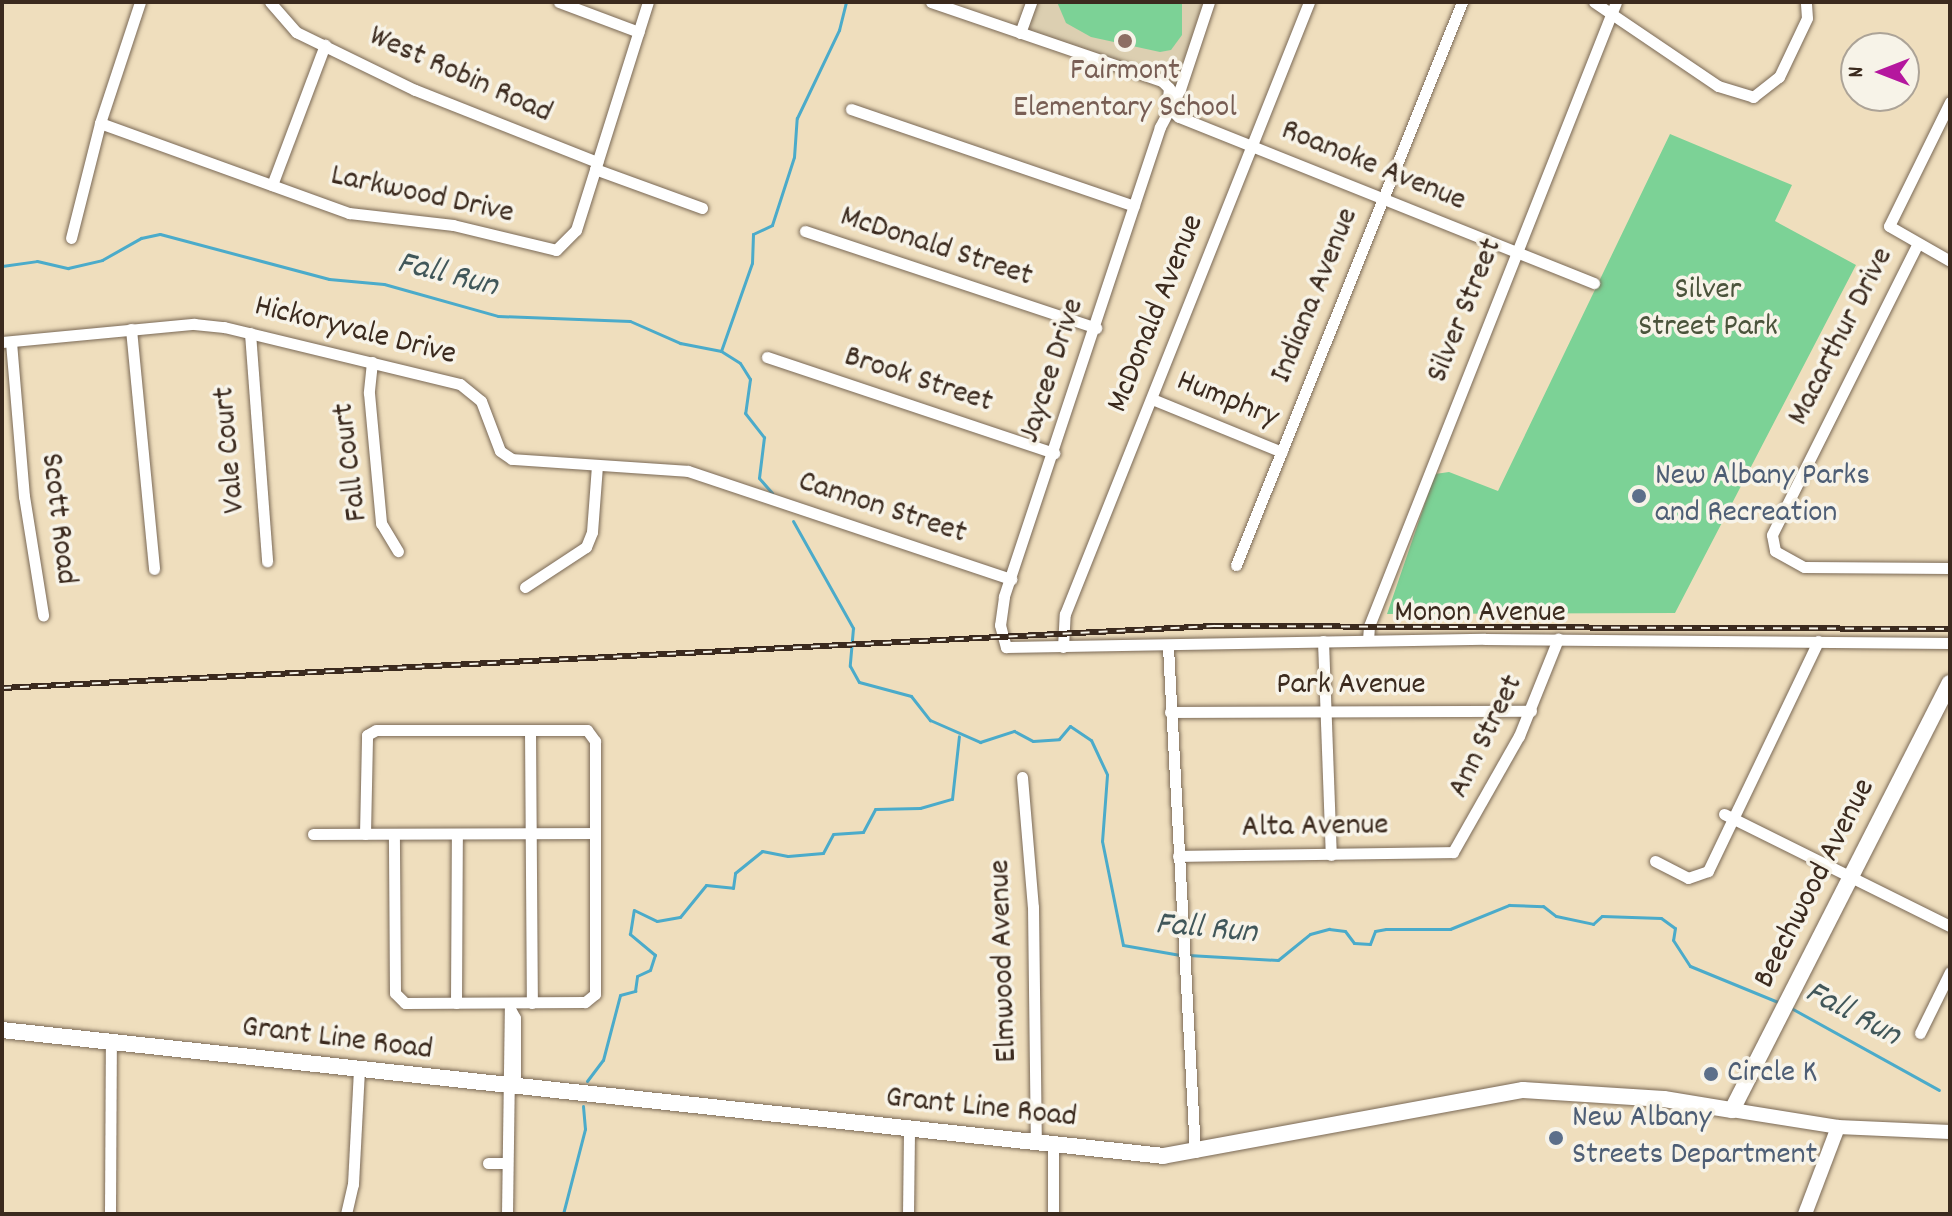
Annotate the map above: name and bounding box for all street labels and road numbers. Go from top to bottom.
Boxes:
street label: West Robin Road [362,18,558,134]
street label: Roanoke Avenue [1275,112,1471,222]
street label: Larkwood Drive [327,158,517,234]
street label: McDonald Street [835,199,1037,297]
street label: Indiana Avenue [1264,203,1368,389]
street label: McDonald Avenue [1100,210,1214,418]
street label: Silver Street [1420,233,1512,389]
street label: Macarthur Drive [1781,242,1903,432]
street label: Hickoryvale Drive [250,288,460,376]
street label: Jaycee Drive [1012,294,1094,448]
street label: Brook Street [839,339,997,423]
street label: Humphry [1170,363,1284,439]
street label: Vale Court [206,385,256,515]
street label: Fall Court [326,400,378,524]
street label: Scott Road [30,451,84,587]
street label: Cannon Street [793,464,971,554]
street label: Monon Avenue [1394,595,1566,633]
street label: Park Avenue [1276,667,1426,705]
street label: Ann Street [1441,669,1533,805]
street label: Beechwood Avenue [1747,773,1885,995]
street label: Alta Avenue [1241,808,1389,848]
street label: Elmwood Avenue [982,859,1028,1063]
street label: Grant Line Road [239,1009,435,1071]
street label: Grant Line Road [884,1080,1078,1138]

